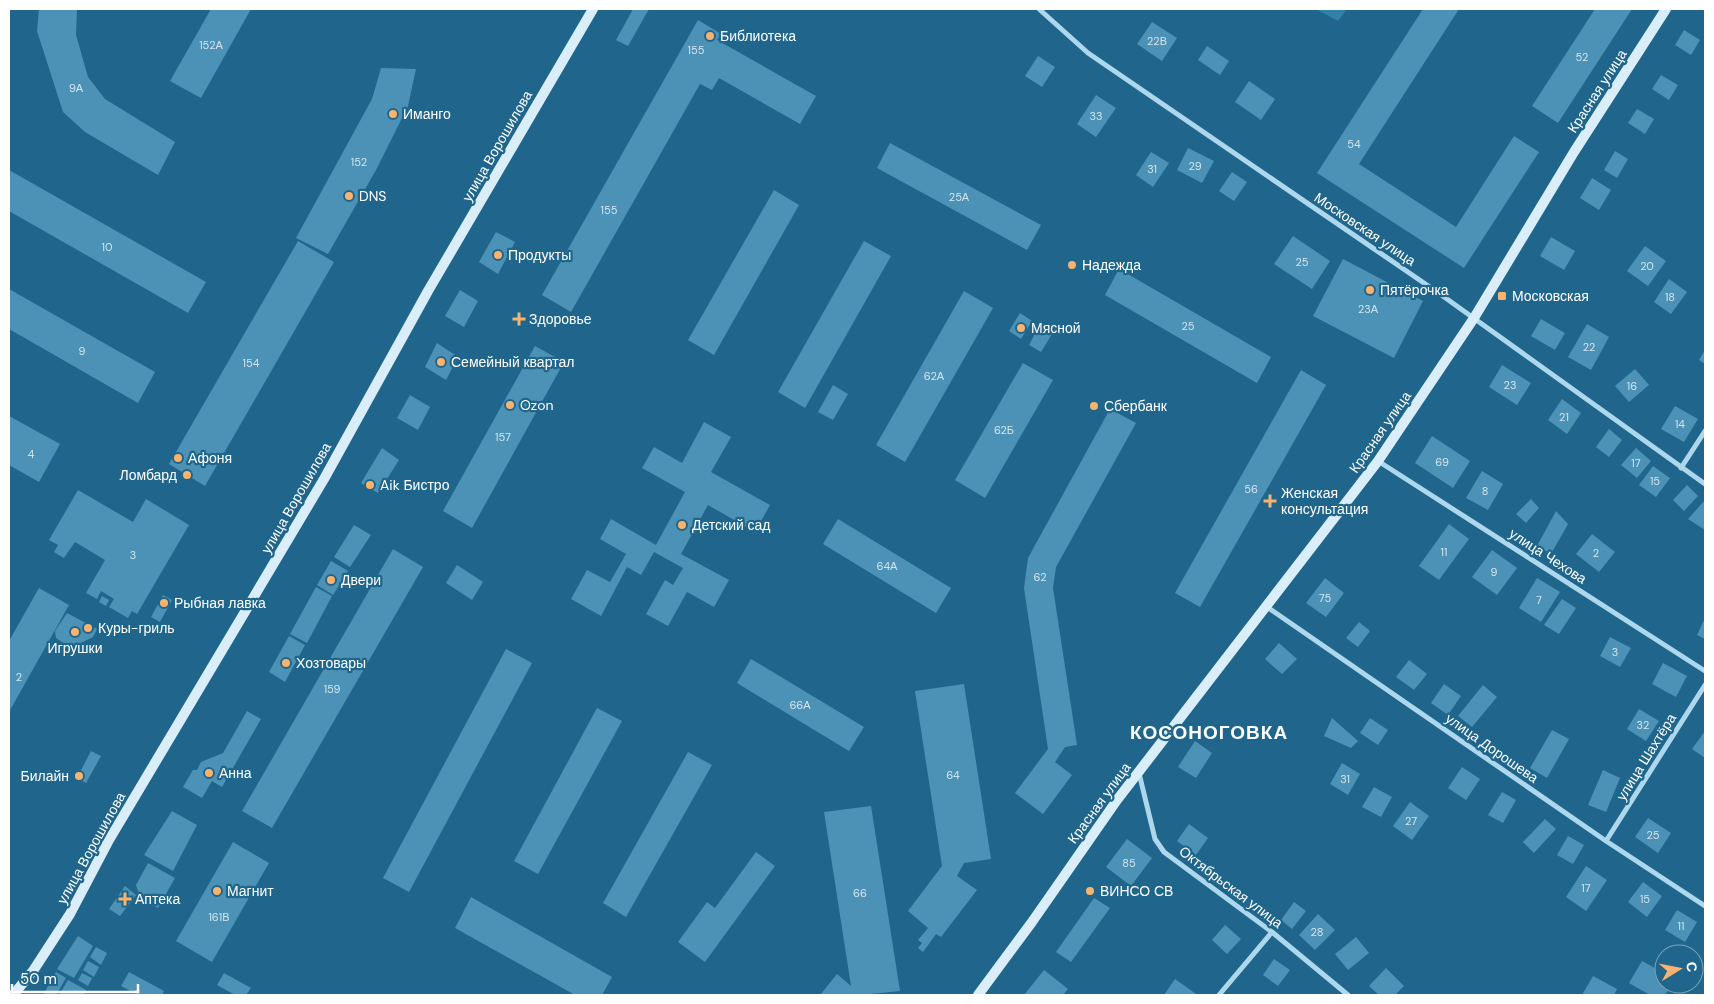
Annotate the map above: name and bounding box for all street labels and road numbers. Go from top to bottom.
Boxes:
street label: Красная улица [1563,46,1631,136]
street label: улица Ворошилова [458,87,536,205]
street label: Московская улица [1311,188,1420,270]
street label: Красная улица [1345,387,1415,477]
street label: улица Ворошилова [257,439,335,557]
street label: улица Чехова [1506,524,1590,588]
street label: улица Дорошева [1442,709,1542,787]
street label: улица Шахтёра [1612,710,1680,804]
street label: Красная улица [1063,759,1135,847]
street label: улица Ворошилова [53,789,129,907]
street label: Октябрьская улица [1176,842,1287,932]

